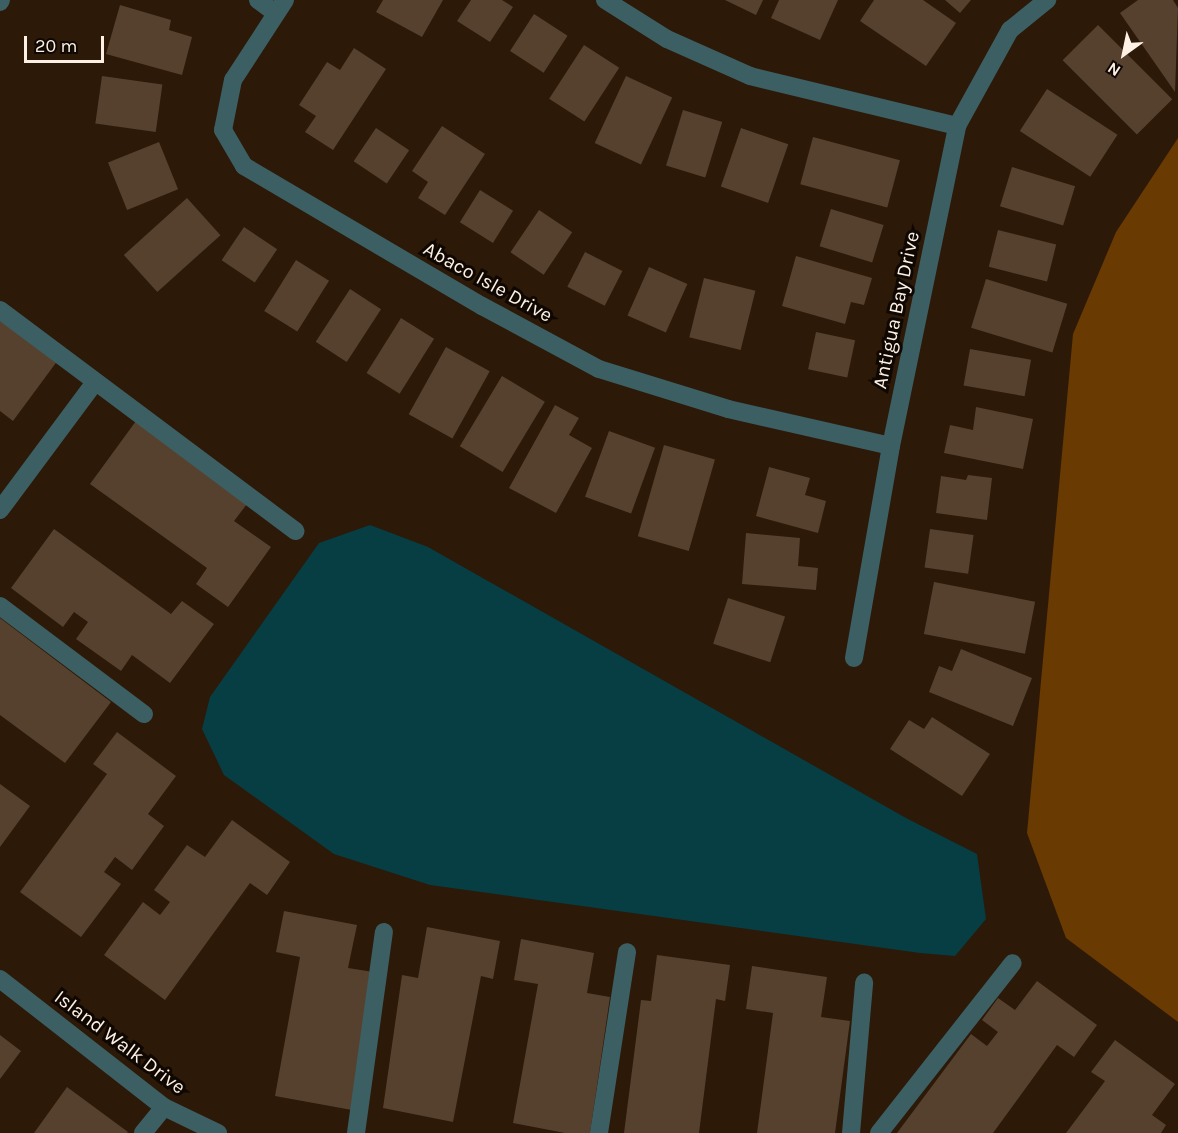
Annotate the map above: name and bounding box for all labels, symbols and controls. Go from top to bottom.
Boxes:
scale bar [27,24,106,62]
north arrow [1094,24,1154,84]
text: 20 m [35,35,77,57]
text: N [1104,58,1124,81]
street label: Antigua Bay Drive [868,229,924,391]
street label: Abaco Isle Drive [419,237,557,327]
street label: Island Walk Drive [50,985,190,1099]

